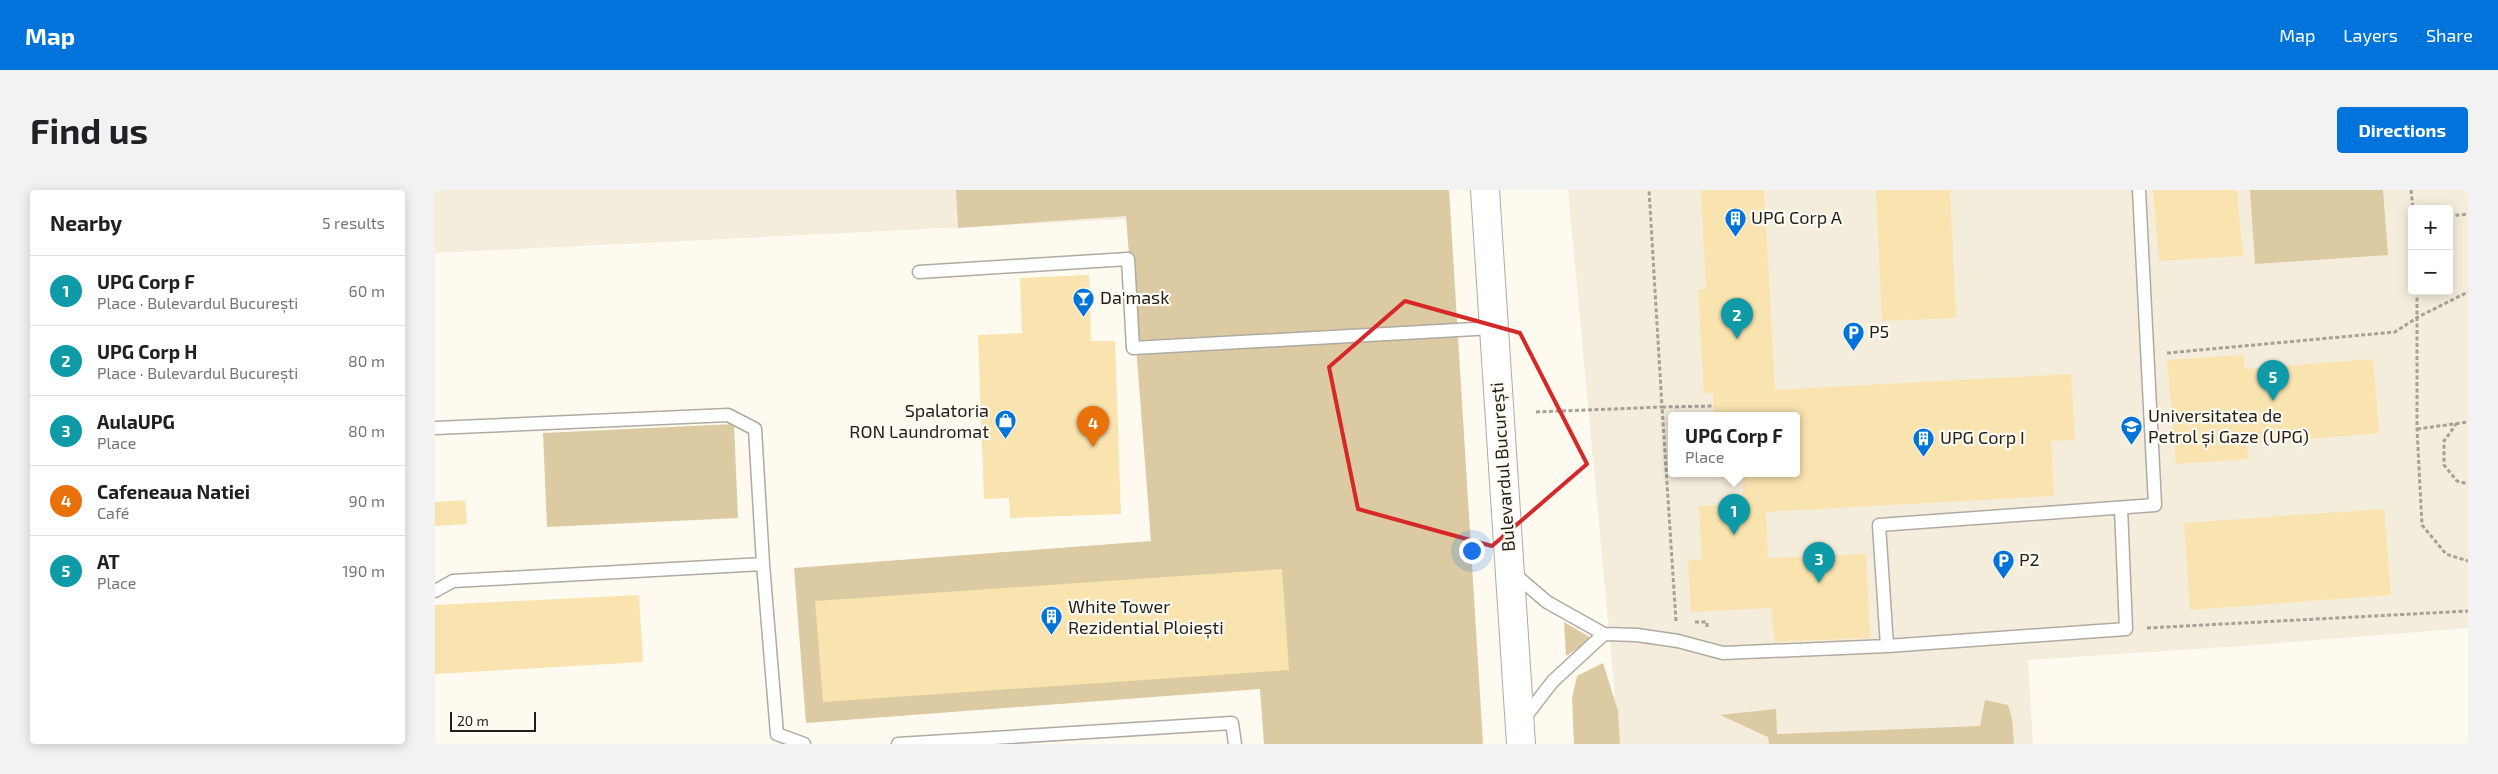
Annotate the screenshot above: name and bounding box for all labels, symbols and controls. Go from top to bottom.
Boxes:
text: Map [25,21,75,50]
text: Map [2279,24,2315,46]
text: Layers [2343,24,2398,46]
text: Share [2426,24,2473,46]
button: Directions [2337,107,2468,153]
text: Find us [30,109,148,151]
map controls [2408,205,2453,295]
button: + [2408,205,2453,250]
building icon: UPG Corp A [1723,206,1747,237]
place label: UPG Corp A [1751,206,1843,228]
text: Nearby [50,210,122,235]
text: 5 results [322,213,385,232]
button: − [2408,250,2453,295]
text: UPG Corp F [97,270,195,293]
text: 1 [63,281,69,300]
text: 60 m [349,281,385,300]
bar icon: Da'mask [1072,286,1096,317]
place label: Da'mask [1100,286,1169,308]
text: Place · Bulevardul București [97,293,298,312]
pin: 2 [1721,298,1753,339]
parking icon: P5 [1841,320,1865,351]
place label: P5 [1869,320,1889,342]
text: UPG Corp H [97,340,197,363]
text: 2 [61,351,71,370]
text: 80 m [348,351,385,370]
pin: 5 [2257,360,2289,401]
text: Place · Bulevardul București [97,363,298,382]
street label: Bulevardul București [1485,382,1520,553]
place label: Spalatoria RON Laundromat [849,399,989,442]
place label: Universitatea de Petrol și Gaze (UPG) [2148,404,2309,448]
pin: 4 [1077,406,1109,447]
shop icon: Spalatoria RON Laundromat [993,409,1017,440]
text: AulaUPG [97,410,175,433]
popup [1668,412,1800,477]
school or university icon: Universitatea de Petrol și Gaze (UPG) [2120,414,2144,445]
text: 3 [61,421,71,440]
text: 80 m [348,421,385,440]
text: UPG Corp F [1685,424,1783,447]
building icon: UPG Corp I [1912,426,1936,457]
place label: UPG Corp I [1940,426,2025,448]
text: Place [97,433,136,452]
text: Place [1685,447,1724,466]
text: Cafeneaua Natiei [97,480,250,503]
text: 4 [61,491,71,510]
text: 90 m [349,491,385,510]
pin: 1 [1718,494,1750,535]
text: Café [97,503,129,522]
your location [1459,538,1485,564]
pin: 3 [1803,542,1835,583]
parking icon: P2 [1991,548,2015,579]
place label: P2 [2019,548,2040,570]
text: AT [97,550,120,573]
text: 5 [62,561,70,580]
text: 190 m [342,561,385,580]
text: Place [97,573,136,592]
place label: White Tower Rezidential Ploiești [1068,595,1224,639]
building icon: White Tower Rezidential Ploiești [1040,605,1064,636]
scale bar [450,709,536,732]
text: 20 m [457,712,489,729]

